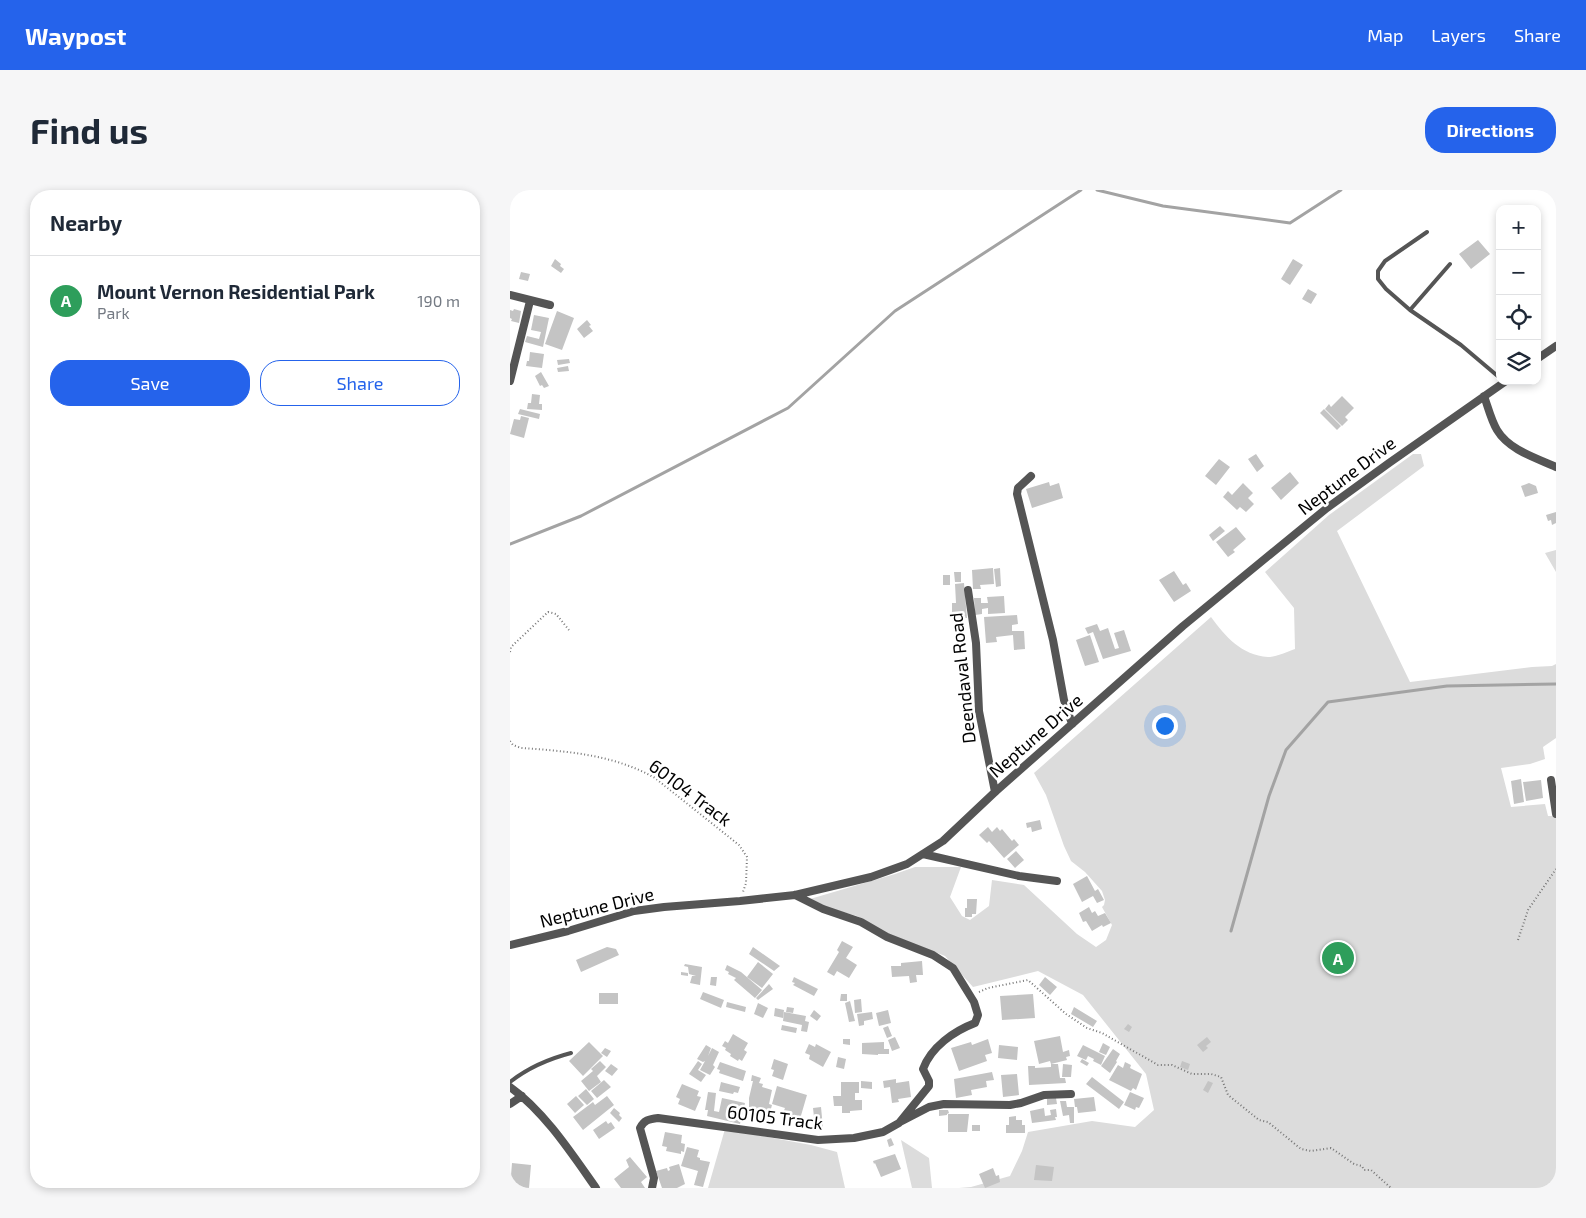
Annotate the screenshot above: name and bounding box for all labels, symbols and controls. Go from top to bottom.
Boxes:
text: Waypost [25,21,126,50]
text: Map [1367,24,1403,46]
text: Layers [1431,24,1486,46]
text: Share [1514,24,1561,46]
button: Directions [1425,107,1556,153]
text: Find us [30,109,148,151]
map controls [1496,205,1541,385]
button: + [1496,205,1541,250]
text: Nearby [50,210,122,235]
button: − [1496,250,1541,295]
text: Mount Vernon Residential Park [97,280,375,303]
text: A [61,291,71,310]
text: 190 m [417,291,460,310]
button: locate [1496,295,1541,340]
text: Park [97,303,130,322]
button: layers [1496,340,1541,385]
button: Save [50,360,250,406]
button: Share [260,360,460,406]
street label: Neptune Drive [1293,431,1400,519]
street label: Deendaval Road [944,611,980,745]
street label: Neptune Drive [984,689,1087,782]
your location [1152,713,1178,739]
street label: 60104 Track [645,754,736,830]
street label: Neptune Drive [537,882,656,932]
pin: A [1322,939,1354,977]
street label: 60105 Track [726,1100,824,1134]

